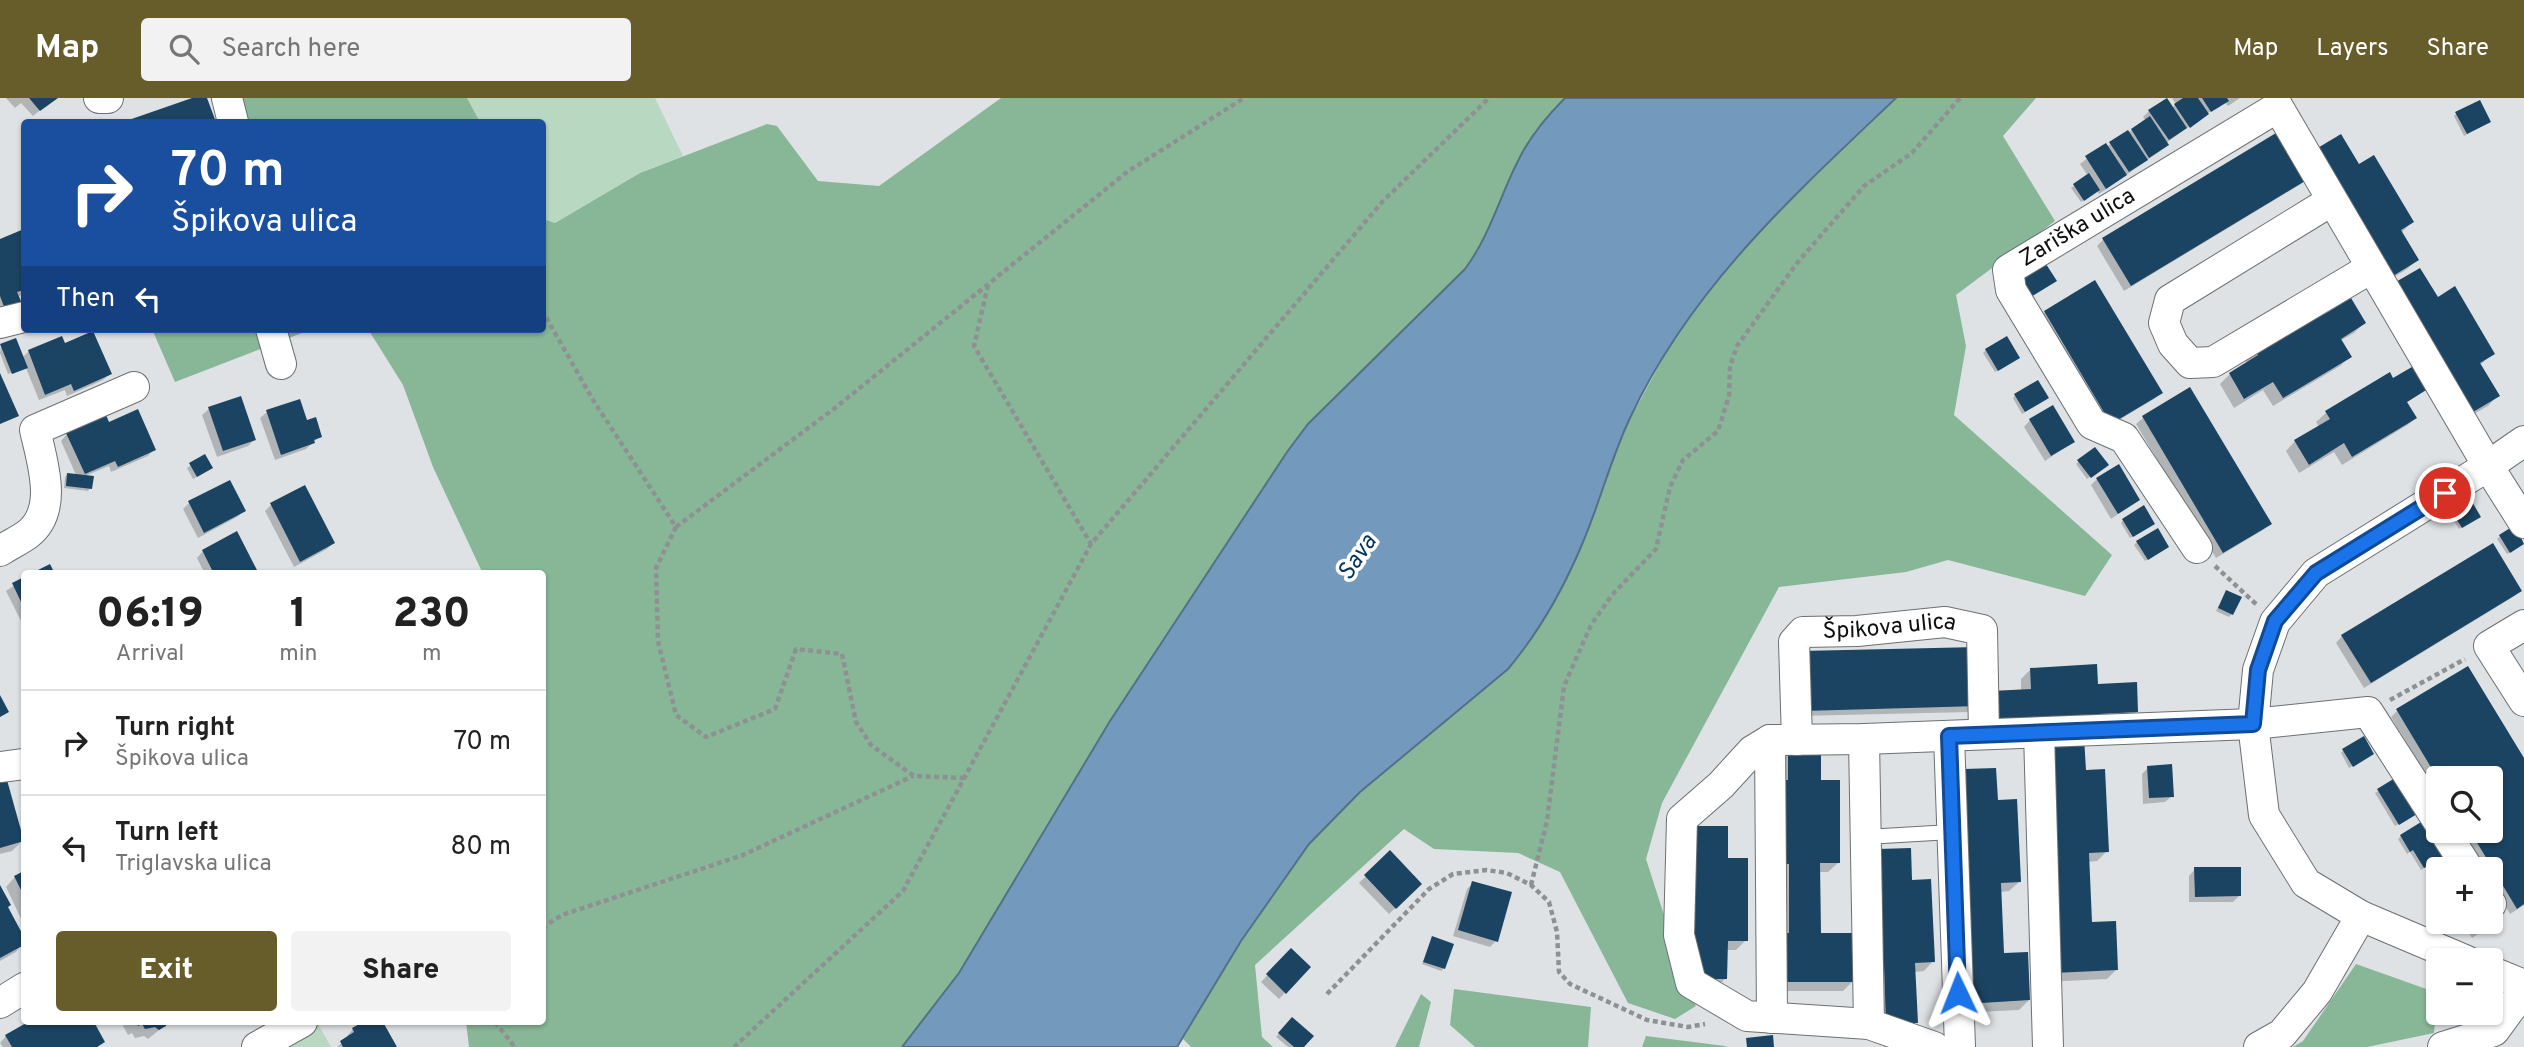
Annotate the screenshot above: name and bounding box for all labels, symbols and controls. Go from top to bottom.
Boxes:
search box [141,18,631,81]
text: Map [35,28,99,70]
icon: search [165,30,203,68]
text: Search here [221,33,360,66]
text: Map [2233,34,2278,64]
text: Layers [2316,34,2388,64]
text: Share [2426,34,2489,64]
text: 70 m [171,142,285,204]
icon: right [56,147,147,238]
street label: Zariška ulica [2014,182,2141,274]
text: Špikova ulica [171,203,357,243]
icon: left [129,280,167,318]
text: Then [56,283,115,316]
pin [2415,463,2475,523]
icon: arrive [2426,474,2464,512]
water label: Sava [1332,529,1385,587]
text: 06:19 [96,589,204,642]
text: 1 [290,589,307,642]
text: 230 [393,589,471,642]
street label: Špikova ulica [1822,608,1959,646]
text: Arrival [116,640,184,669]
text: min [279,640,317,669]
text: m [422,640,441,669]
text: Turn right [115,712,235,745]
icon: right [56,724,94,762]
text: 70 m [453,726,511,759]
text: Špikova ulica [115,745,249,774]
map controls [2426,766,2503,1025]
button: search [2426,766,2503,843]
text: Turn left [115,817,219,850]
icon: left [56,829,94,867]
text: 80 m [451,831,511,864]
text: Triglavska ulica [115,850,272,879]
button: + [2426,857,2503,934]
button: Exit [56,931,277,1011]
button: Share [291,931,511,1011]
button: − [2426,948,2503,1025]
position arrow [1921,956,1995,1030]

